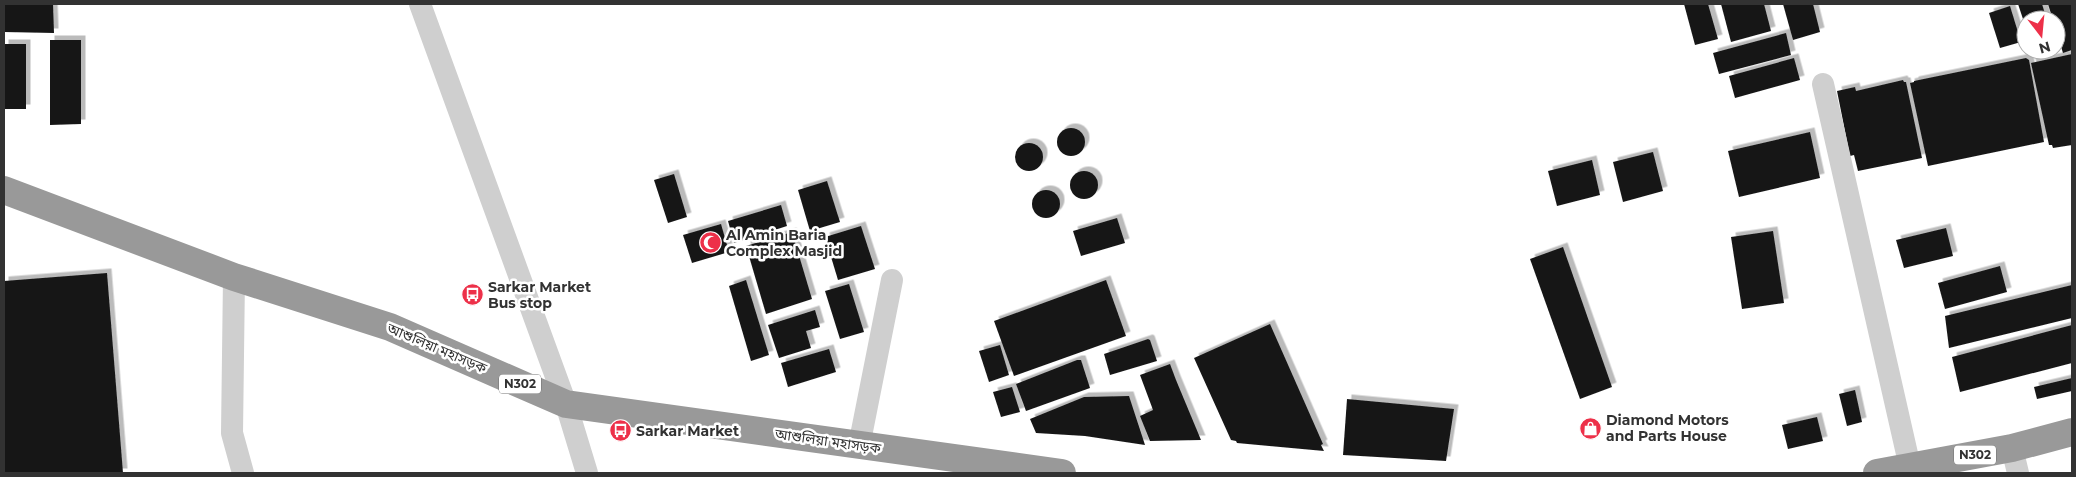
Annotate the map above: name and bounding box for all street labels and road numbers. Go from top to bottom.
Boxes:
street label: আশুলিয়া মহাসড়ক [383,318,490,377]
road number: N302 [499,374,541,394]
street label: আশুলিয়া মহাসড়ক [773,425,883,457]
road number: N302 [1954,446,1996,464]

